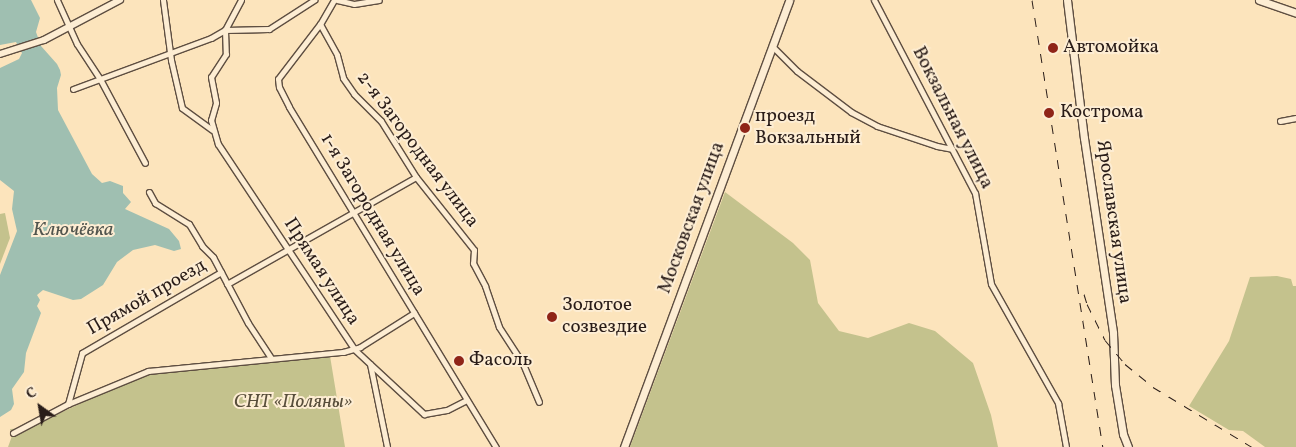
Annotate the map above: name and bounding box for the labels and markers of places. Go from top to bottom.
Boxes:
place label: Автомойка [1063,37,1159,59]
marker: Автомойка [1047,42,1059,54]
place label: Кострома [1060,102,1144,124]
place label: проезд Вокзальный [755,106,861,150]
marker: Кострома [1042,106,1056,120]
marker: проезд Вокзальный [739,122,751,134]
place label: Золотое созвездие [562,295,647,339]
marker: Золотое созвездие [546,311,558,323]
place label: Фасоль [469,350,532,372]
marker: Фасоль [453,355,465,367]

